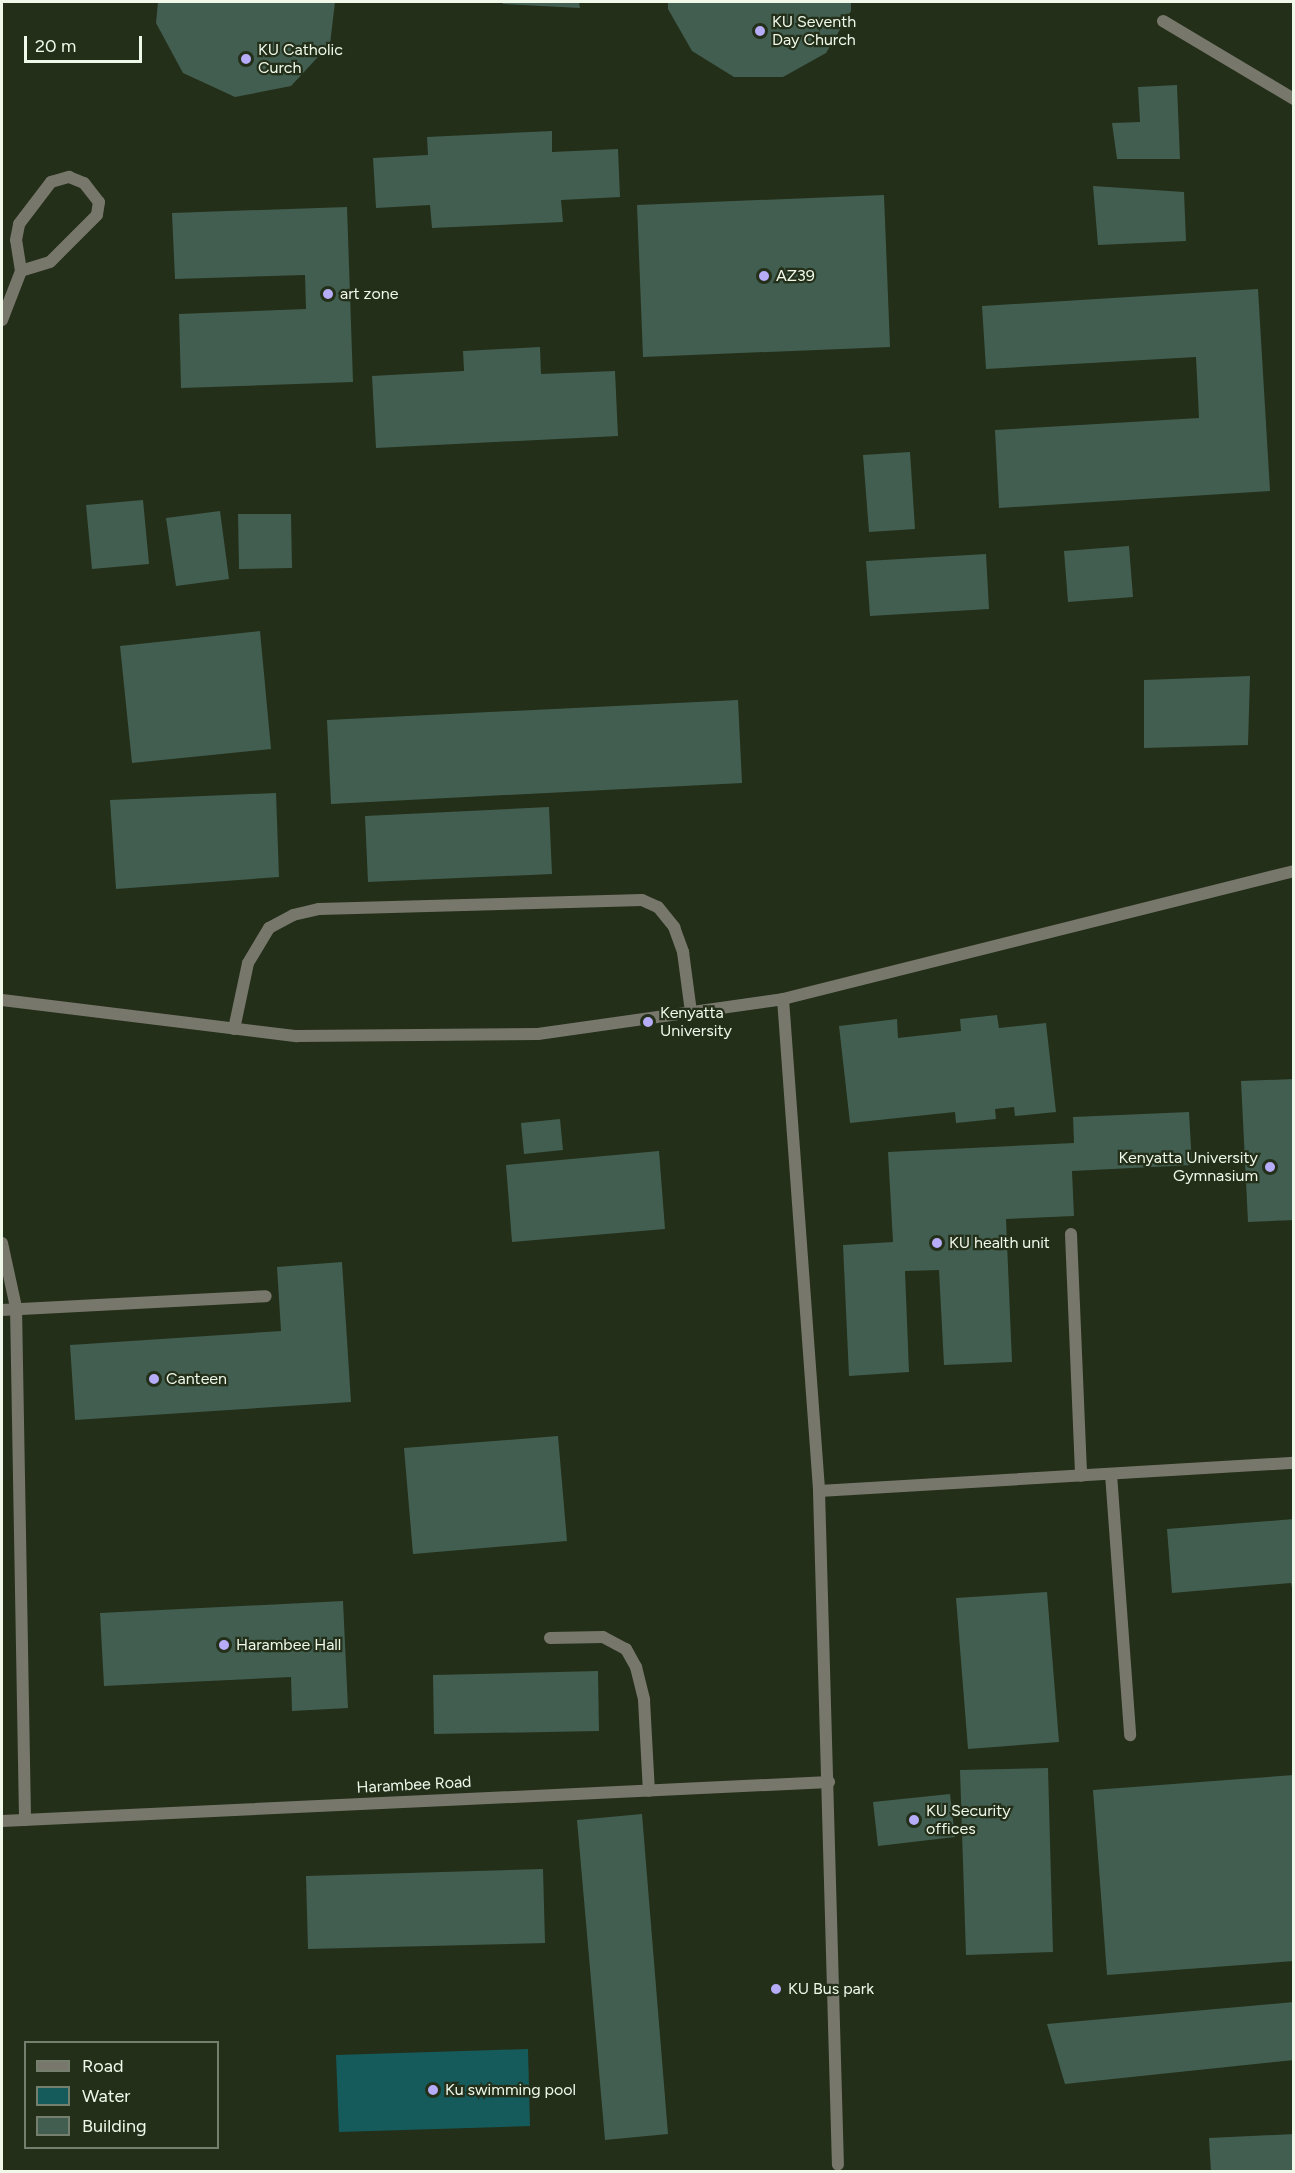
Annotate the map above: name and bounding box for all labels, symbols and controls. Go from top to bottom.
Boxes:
place label: KU Seventh Day Church [772,12,856,50]
scale bar [27,24,146,62]
marker: KU Seventh Day Church [753,24,767,38]
text: 20 m [35,35,76,57]
place label: KU Catholic Curch [258,40,343,78]
marker: KU Catholic Curch [239,52,253,66]
place label: AZ39 [776,266,815,286]
marker: AZ39 [757,269,771,283]
place label: art zone [340,284,398,304]
marker: art zone [321,287,335,301]
place label: Kenyatta University [660,1003,732,1041]
marker: Kenyatta University [641,1015,655,1029]
place label: Kenyatta University Gymnasium [1118,1148,1258,1186]
marker: Kenyatta University Gymnasium [1263,1160,1277,1174]
place label: KU health unit [949,1233,1050,1253]
marker: KU health unit [930,1236,944,1250]
place label: Canteen [166,1369,227,1389]
marker: Canteen [147,1372,161,1386]
place label: Harambee Hall [236,1635,341,1655]
marker: Harambee Hall [217,1638,231,1652]
street label: Harambee Road [356,1772,472,1798]
place label: KU Security offices [926,1801,1011,1839]
marker: KU Security offices [907,1813,921,1827]
place label: KU Bus park [788,1979,874,1999]
marker: KU Bus park [769,1982,783,1996]
legend [24,2041,219,2149]
text: Road [82,2055,123,2077]
place label: Ku swimming pool [445,2080,576,2100]
marker: Ku swimming pool [426,2083,440,2097]
text: Water [82,2085,130,2107]
text: Building [82,2115,147,2137]

